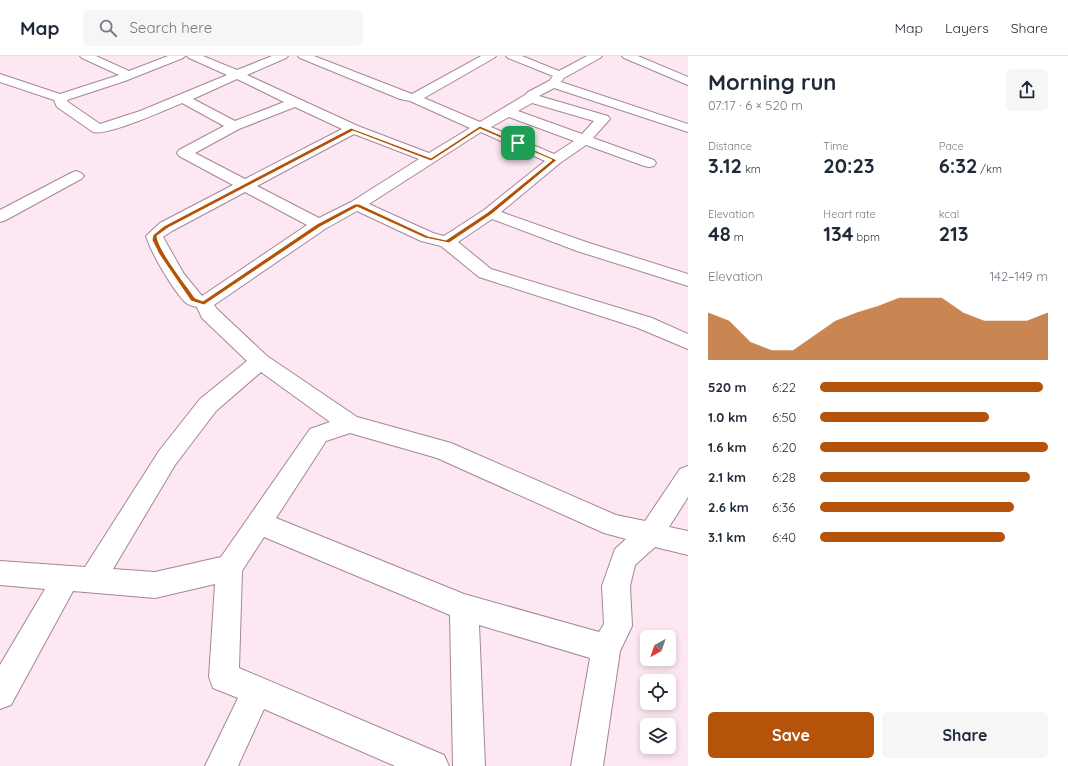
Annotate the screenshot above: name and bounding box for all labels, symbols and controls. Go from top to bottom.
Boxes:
search box [83,10,363,46]
text: Map [20,16,59,40]
icon: search [97,17,119,39]
text: Search here [129,18,212,37]
text: Map [894,19,923,37]
text: Layers [945,19,989,37]
text: Share [1011,19,1048,37]
text: Morning run [708,68,836,96]
button: share [1006,69,1048,111]
text: 07:17 · 6 × 520 m [708,97,803,113]
pin [501,126,535,160]
icon: arrive [507,132,529,154]
text: Distance [708,139,752,153]
text: Time [823,139,849,153]
text: Pace [939,139,964,153]
text: 3.12 [708,153,742,178]
text: 20:23 [823,153,875,178]
text: 6:32 [939,153,977,178]
text: km [742,162,761,176]
text: /km [977,162,1002,176]
text: Elevation [708,207,754,221]
text: Heart rate [823,207,876,221]
text: kcal [939,207,959,221]
text: 48 [708,221,731,246]
text: 134 [823,221,854,246]
text: 213 [939,221,969,246]
text: m [731,230,744,244]
text: bpm [854,230,880,244]
text: Elevation [708,268,763,284]
text: 142–149 m [989,268,1048,284]
text: 520 m [708,379,747,395]
text: 6:22 [772,379,796,395]
text: 1.0 km [708,409,747,425]
text: 6:50 [772,409,796,425]
text: 1.6 km [708,439,747,455]
text: 6:20 [772,439,796,455]
text: 2.1 km [708,469,746,485]
text: 6:28 [772,469,796,485]
text: 2.6 km [708,499,749,515]
text: 6:36 [772,499,795,515]
text: 3.1 km [708,529,746,545]
text: 6:40 [772,529,796,545]
north arrow [640,630,676,666]
map controls [640,630,676,754]
button: locate [640,674,676,710]
button: Save [708,712,874,758]
button: Share [882,712,1048,758]
button: layers [640,718,676,754]

